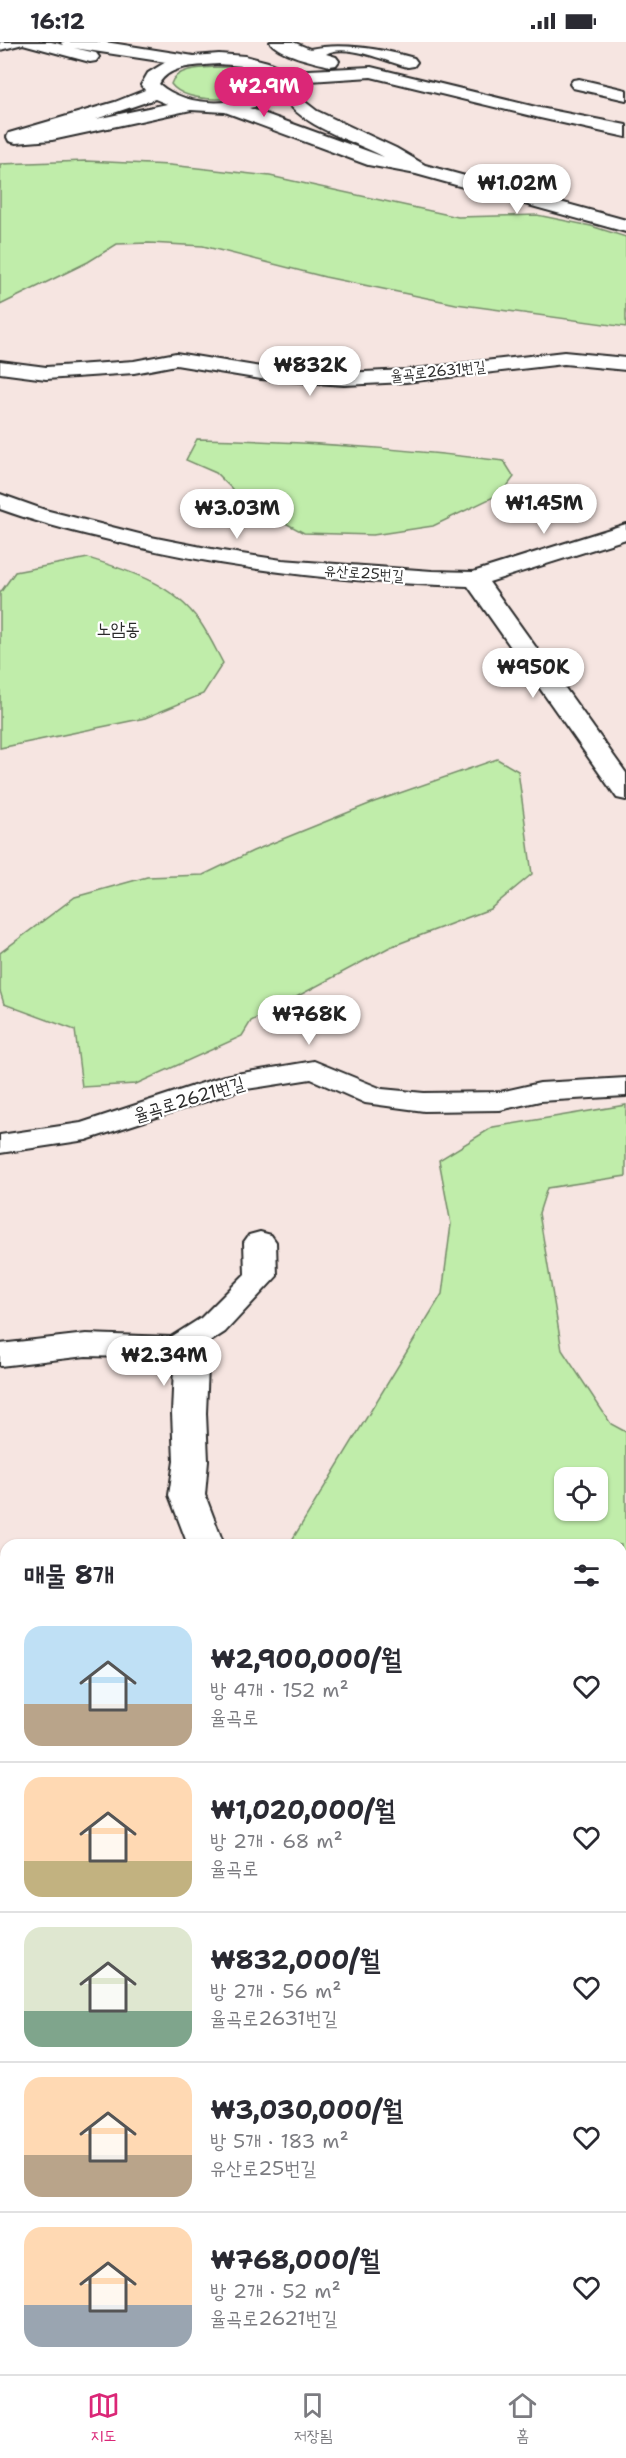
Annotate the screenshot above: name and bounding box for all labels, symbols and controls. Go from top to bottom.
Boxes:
text: 16:12 [30,7,85,36]
pin: ₩2.9M [222,67,306,118]
text: ₩2.9M [228,73,300,99]
pin: ₩1.02M [468,164,566,215]
text: ₩1.02M [477,170,557,196]
pin: ₩832K [268,346,352,397]
text: ₩832K [273,352,347,378]
street label: 율곡로2631번길 [389,356,487,386]
pin: ₩1.45M [495,484,593,535]
pin: ₩3.03M [188,489,286,540]
text: ₩1.45M [505,490,583,516]
text: ₩3.03M [194,495,280,521]
street label: 유산로25번길 [324,560,404,586]
district label: 노암동 [96,617,140,641]
pin: ₩950K [491,648,575,699]
text: ₩950K [496,654,570,680]
pin: ₩768K [267,995,351,1046]
text: ₩768K [272,1001,346,1027]
street label: 율곡로2621번길 [131,1071,248,1127]
pin: ₩2.34M [115,1336,213,1387]
text: ₩2.34M [120,1342,208,1368]
map controls [554,1467,608,1521]
button: locate [554,1467,608,1521]
text: 매물 8개 [24,1557,114,1592]
icon: filters [570,1559,603,1592]
text: ₩2,900,000/월 [210,1641,402,1676]
icon: home [72,1650,144,1722]
icon: heart [570,1670,603,1703]
text: 방 4개 · 152 m² [210,1677,349,1703]
text: 율곡로 [210,1704,258,1730]
text: ₩1,020,000/월 [210,1792,395,1827]
icon: home [72,1801,144,1873]
icon: heart [570,1821,603,1854]
text: 방 2개 · 68 m² [210,1828,343,1854]
text: 율곡로 [210,1855,258,1881]
text: ₩832,000/월 [210,1942,380,1977]
icon: home [72,1951,144,2023]
icon: heart [570,1971,603,2004]
text: 방 2개 · 56 m² [210,1978,341,2004]
text: 율곡로2631번길 [210,2005,338,2031]
text: ₩3,030,000/월 [210,2092,403,2127]
icon: home [72,2101,144,2173]
icon: heart [570,2121,603,2154]
text: 방 5개 · 183 m² [210,2128,349,2154]
text: 유산로25번길 [210,2155,316,2181]
text: ₩768,000/월 [210,2242,380,2277]
icon: home [72,2251,144,2323]
icon: heart [570,2271,603,2304]
text: 방 2개 · 52 m² [210,2278,341,2304]
text: 율곡로2621번길 [210,2305,338,2331]
tab: 지도 [87,2389,120,2446]
tab: 저장됨 [294,2389,332,2446]
tab: 홈 [506,2389,539,2446]

